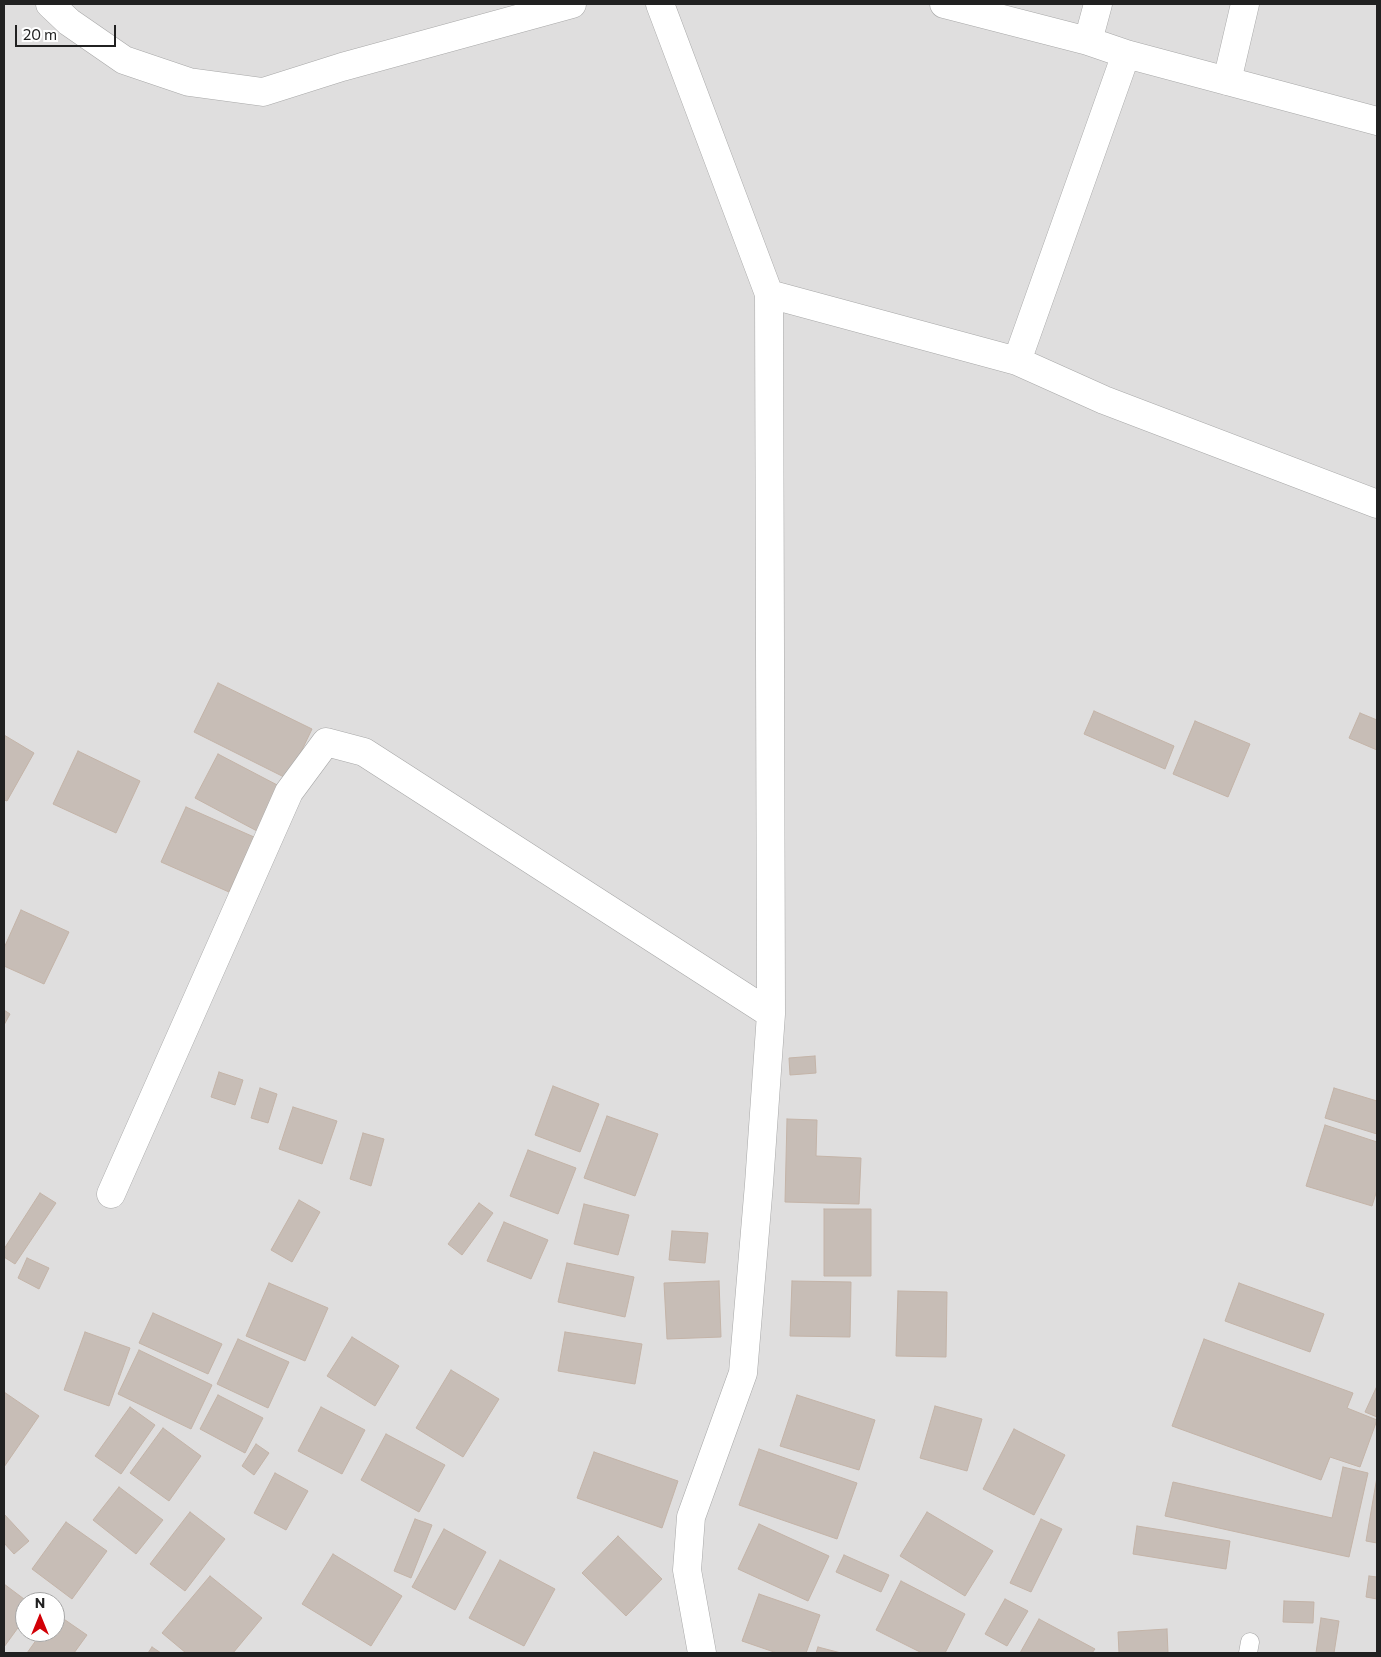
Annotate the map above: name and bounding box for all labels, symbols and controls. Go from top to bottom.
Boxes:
scale bar [18,15,119,47]
text: 20 m [23,25,57,43]
north arrow [15,1592,65,1642]
text: N [35,1594,45,1611]

